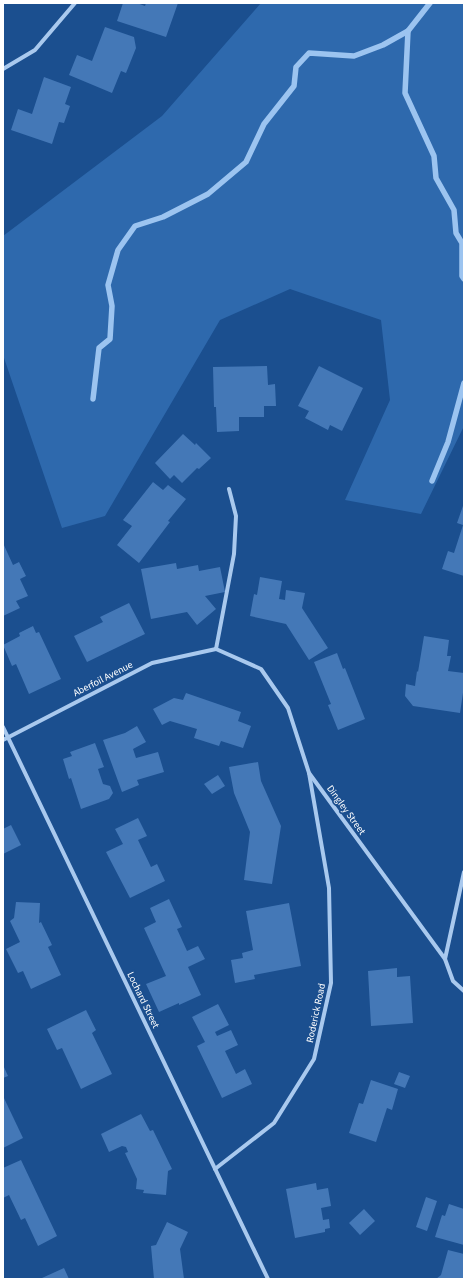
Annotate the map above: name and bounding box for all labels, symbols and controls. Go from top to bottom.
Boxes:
street label: Aberfoil Avenue [71,658,135,700]
street label: Dingley Street [323,782,369,838]
street label: Lochard Street [123,969,163,1031]
street label: Roderick Road [303,982,329,1044]

